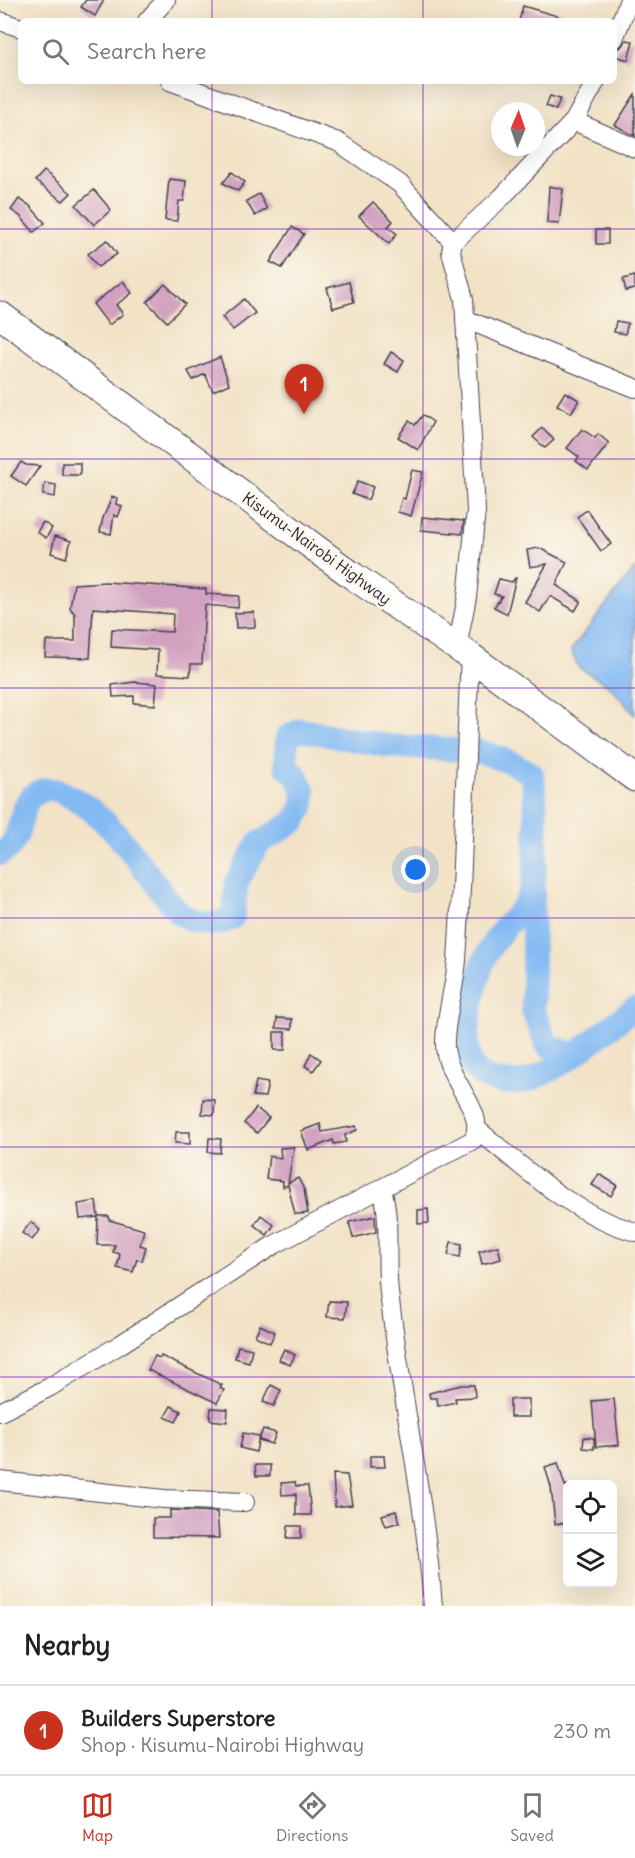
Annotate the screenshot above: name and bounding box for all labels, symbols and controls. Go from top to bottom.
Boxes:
search box [18,18,617,84]
icon: search [39,35,72,68]
text: Search here [87,37,206,65]
north arrow [491,102,545,156]
pin: 1 [284,364,324,414]
street label: Kisumu-Nairobi Highway [239,487,395,609]
your location [401,855,430,884]
map controls [563,1480,617,1588]
button: locate [563,1480,617,1534]
button: layers [563,1534,617,1588]
text: Nearby [24,1629,110,1662]
text: Builders Superstore [81,1704,275,1732]
text: 1 [40,1718,47,1743]
text: 230 m [553,1718,611,1743]
text: Shop · Kisumu-Nairobi Highway [81,1732,364,1757]
tab: Map [81,1789,114,1845]
tab: Directions [276,1789,348,1845]
tab: Saved [510,1789,554,1845]

